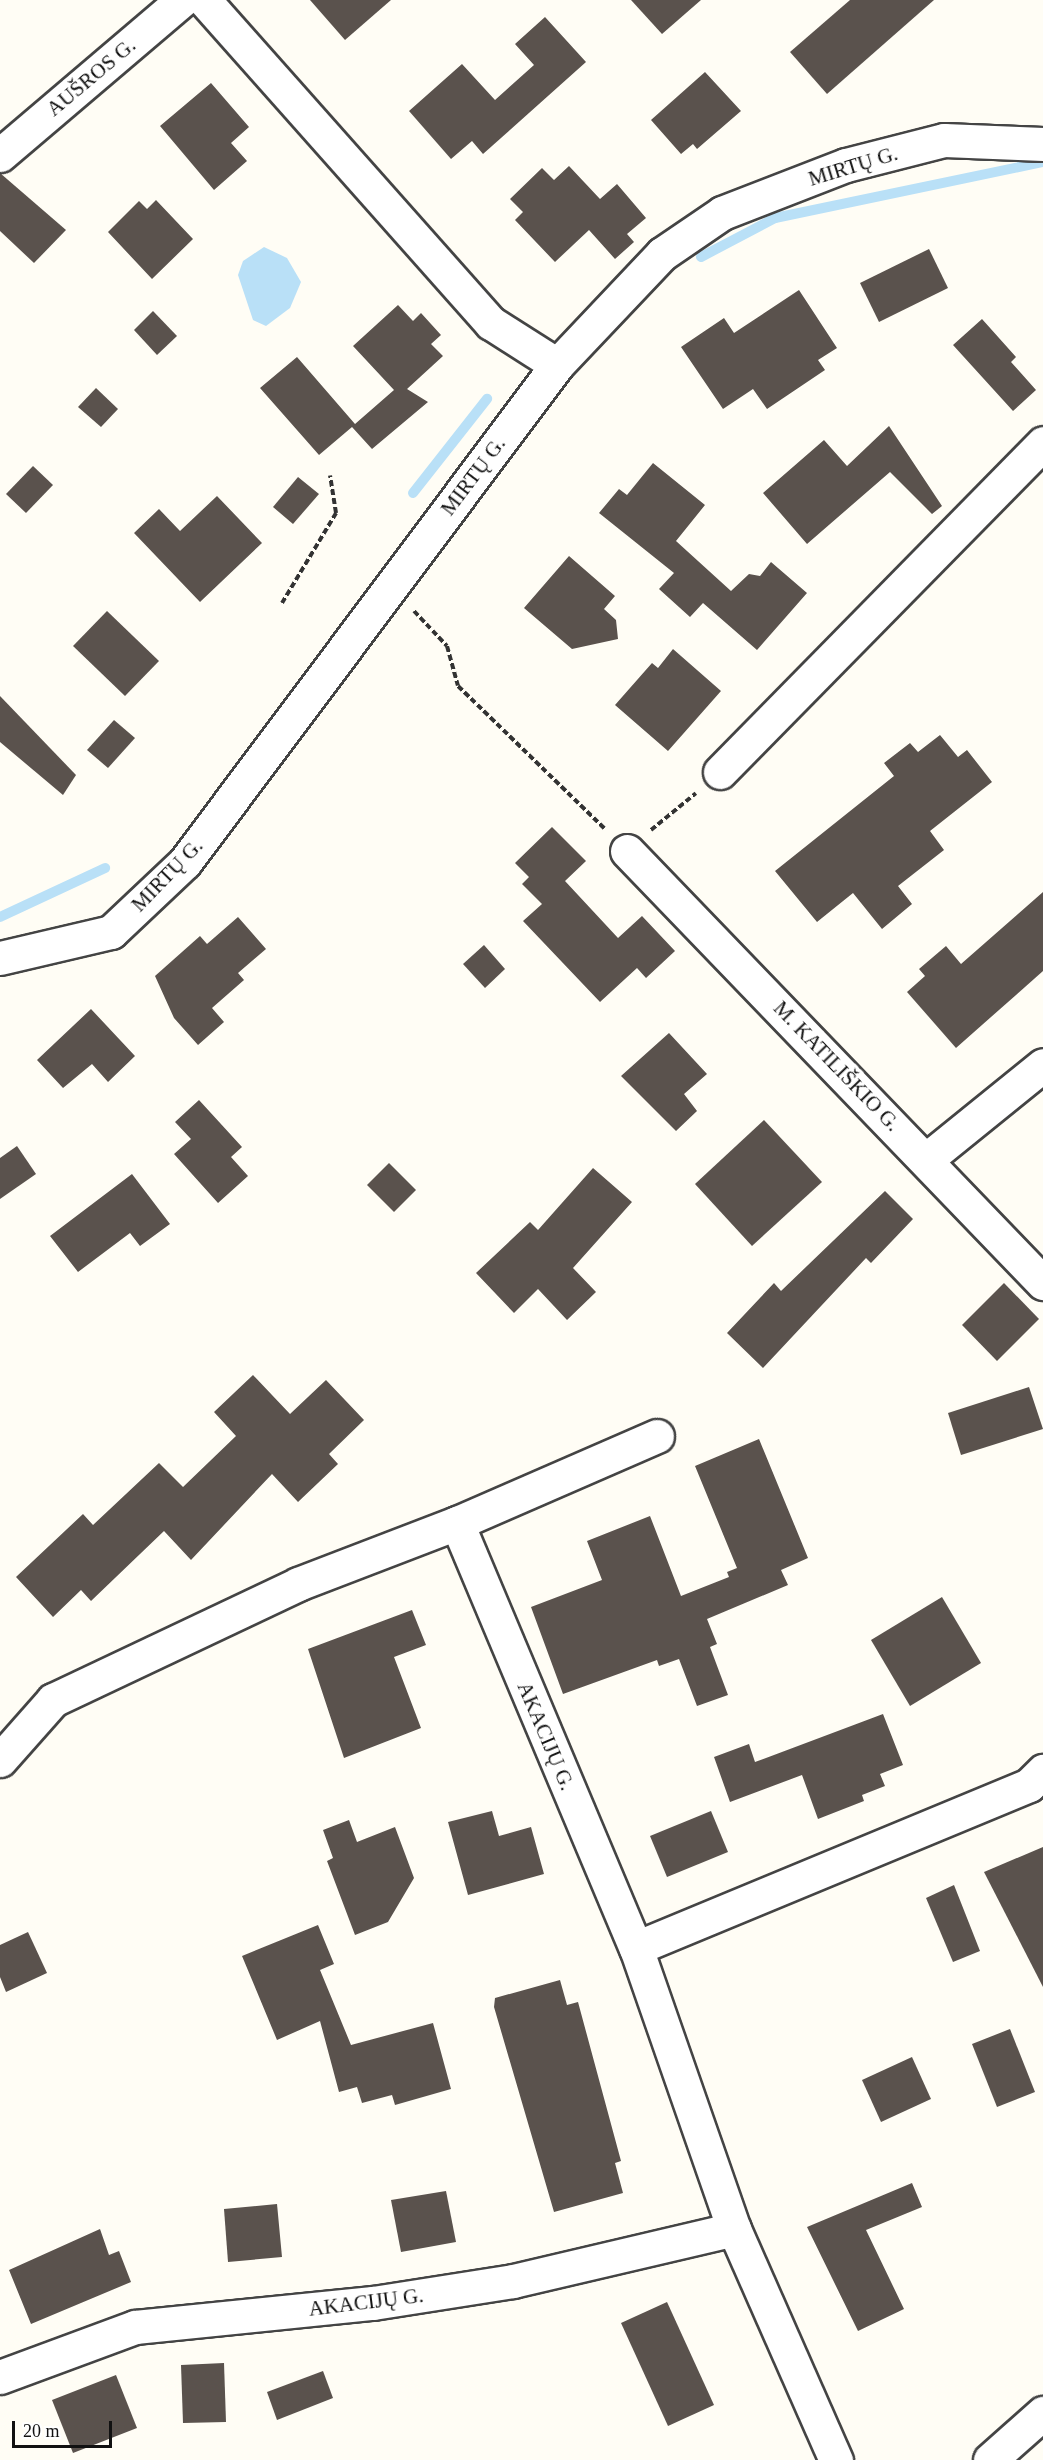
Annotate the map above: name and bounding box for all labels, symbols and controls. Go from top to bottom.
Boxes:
street label: AUŠROS G. [41,32,141,122]
street label: MIRTŲ G. [805,140,901,192]
street label: MIRTŲ G. [435,432,511,520]
street label: MIRTŲ G. [126,833,208,917]
street label: M. KATILIŠKIO G. [768,996,906,1136]
street label: AKACIJŲ G. [512,1678,580,1794]
street label: AKACIJŲ G. [307,2282,425,2322]
scale bar [15,2409,116,2447]
text: 20 m [23,2421,60,2441]

